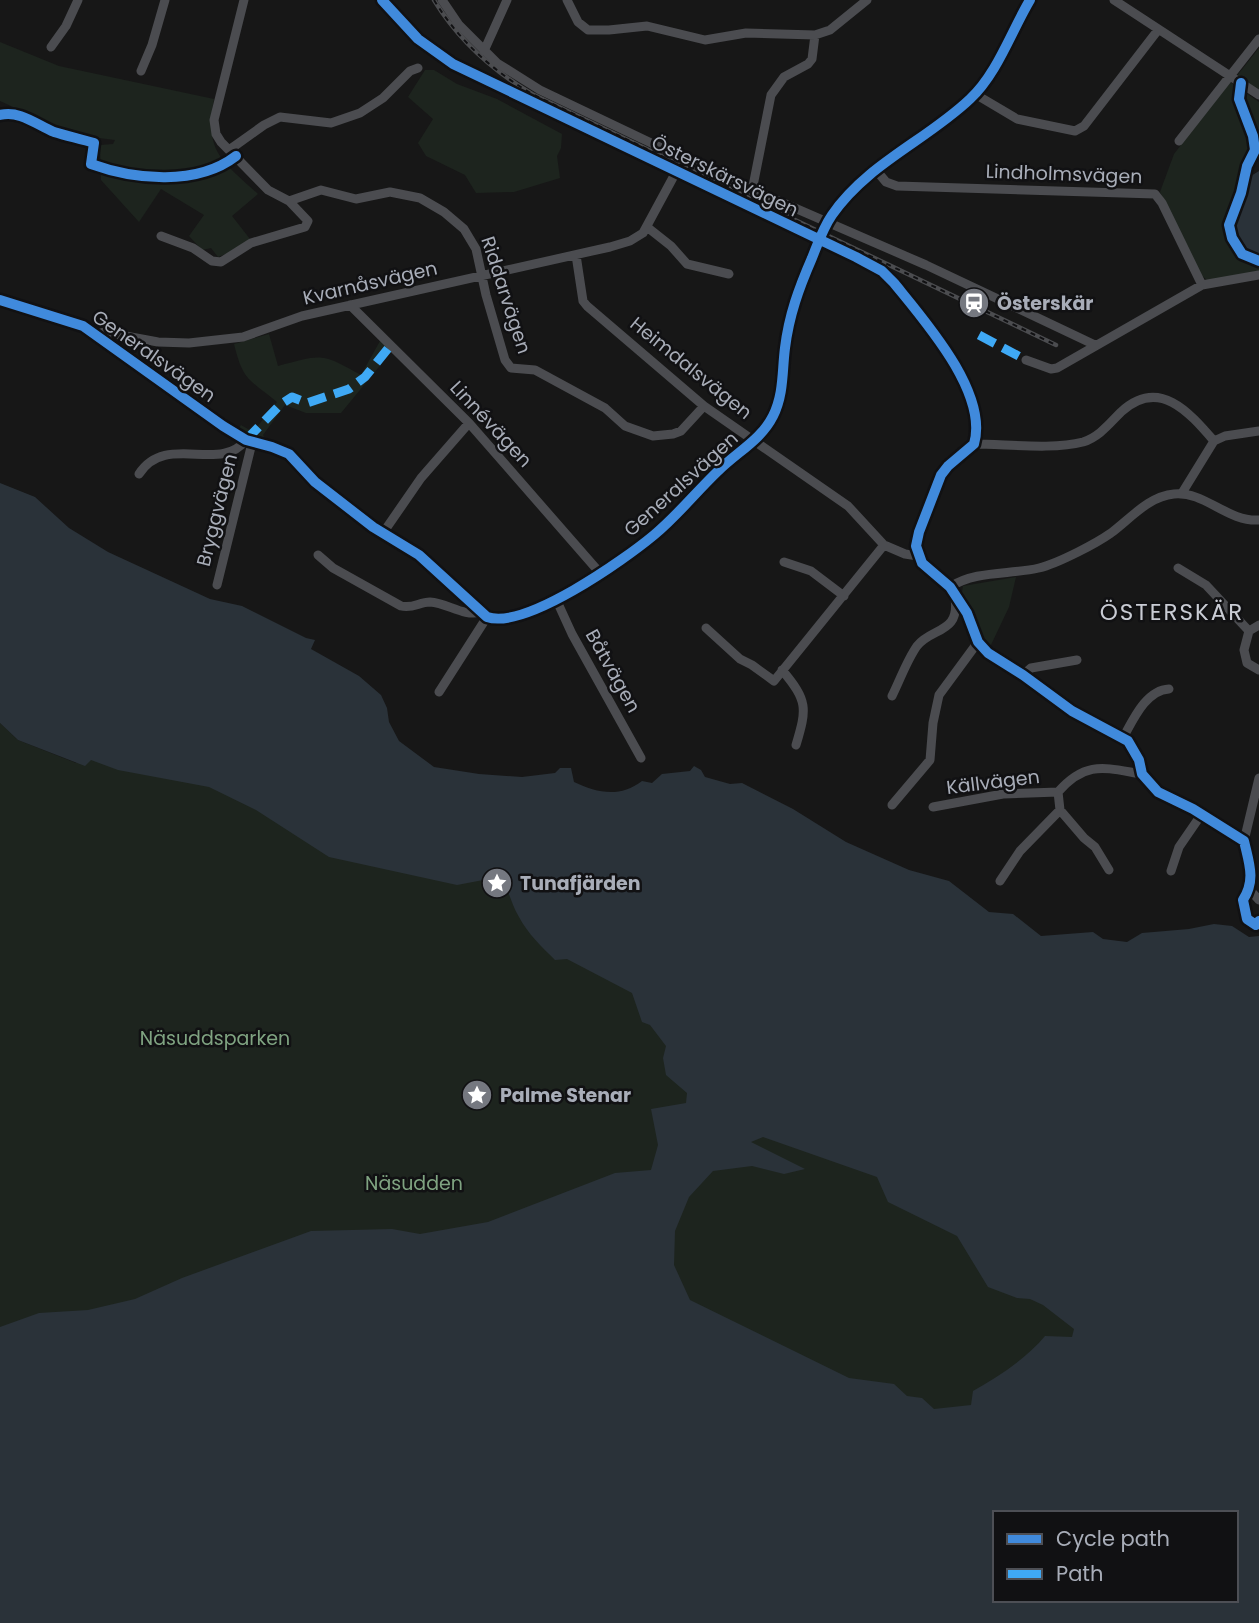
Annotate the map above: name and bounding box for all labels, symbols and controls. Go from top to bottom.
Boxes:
street label: Österskärsvägen [647,129,803,223]
street label: Lindholmsvägen [985,158,1143,190]
street label: Riddarvägen [474,233,538,357]
street label: Kvarnåsvägen [300,254,440,312]
station icon: Österskär [957,286,991,320]
place label: Österskär [997,290,1093,317]
street label: Generalsvägen [87,303,221,409]
street label: Heimdalsvägen [624,310,758,426]
street label: Linnévägen [444,375,538,473]
street label: Generalsvägen [618,425,744,543]
street label: Bryggvägen [190,451,244,569]
district label: ÖSTERSKÄR [1100,596,1244,628]
street label: Båtvägen [579,624,647,718]
street label: Källvägen [945,763,1041,801]
place icon: Tunafjärden [480,866,514,900]
place label: Tunafjärden [520,870,641,897]
park label: Näsuddsparken [140,1025,290,1052]
place icon: Palme Stenar [460,1078,494,1112]
place label: Palme Stenar [500,1082,631,1109]
park label: Näsudden [365,1170,463,1197]
legend [993,1511,1238,1602]
text: Cycle path [1056,1524,1170,1553]
text: Path [1056,1559,1103,1588]

